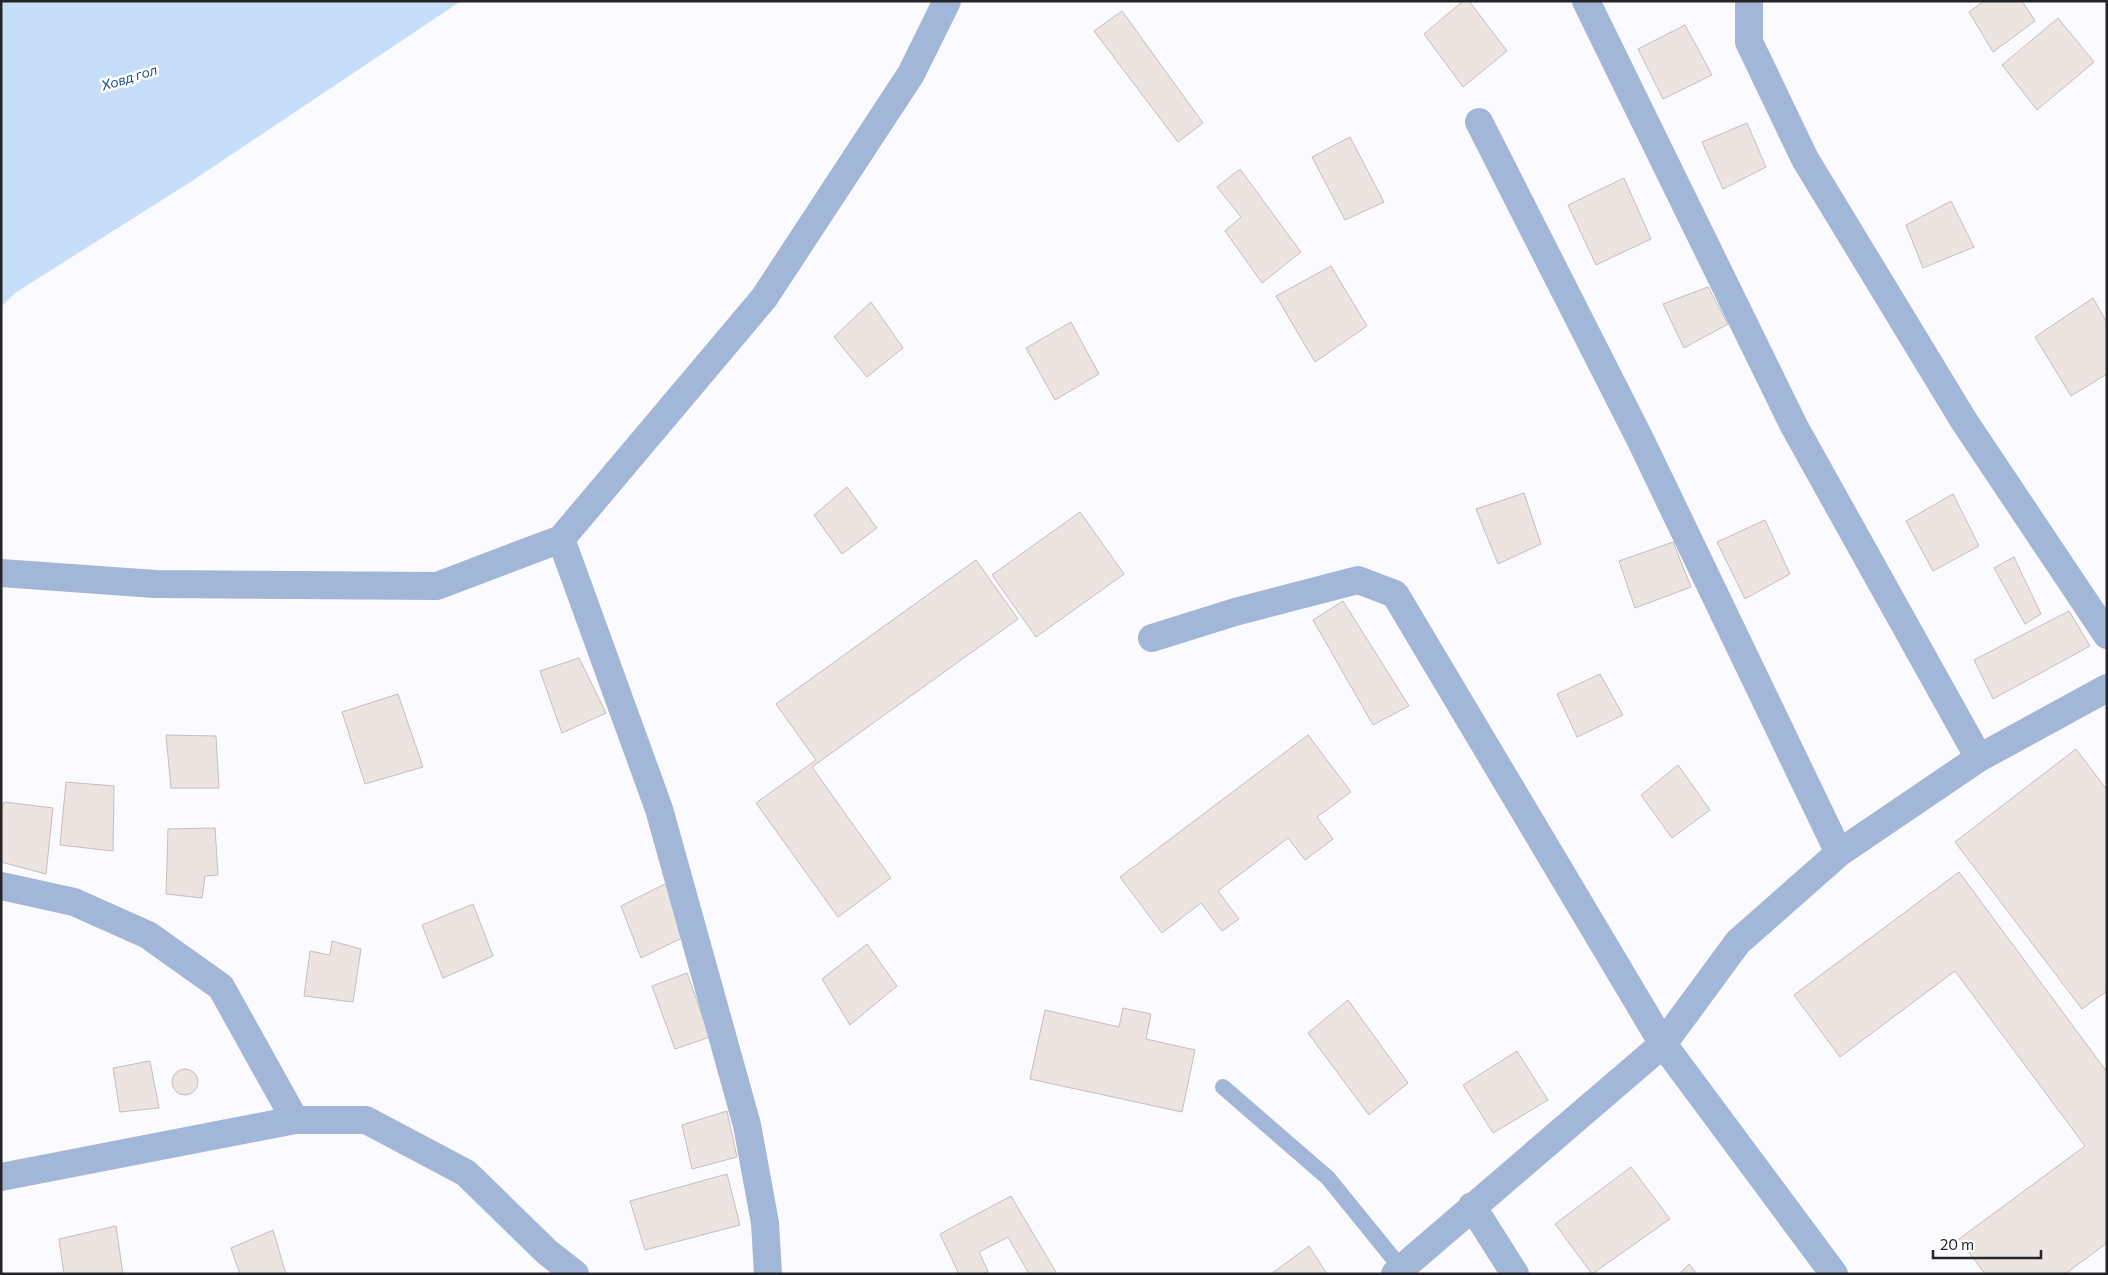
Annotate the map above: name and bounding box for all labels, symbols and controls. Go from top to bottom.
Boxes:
water label: Ховд гол [98,60,159,94]
scale bar [1933,1228,2040,1260]
text: 20 m [1940,1235,1974,1253]

